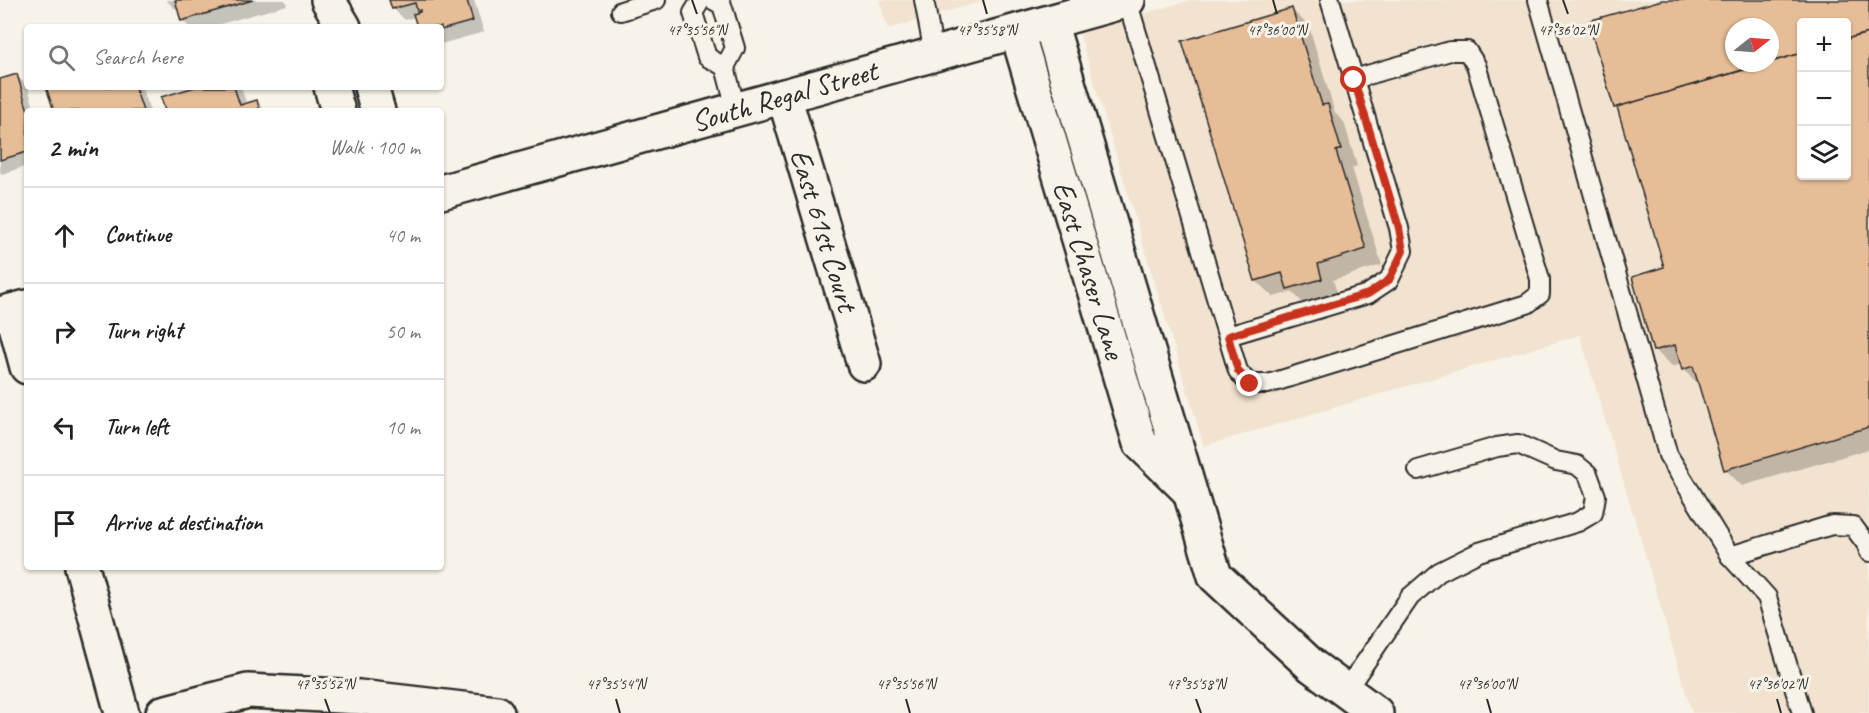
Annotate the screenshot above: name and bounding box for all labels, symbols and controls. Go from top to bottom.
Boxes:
north arrow [1725,18,1779,72]
map controls [1797,18,1851,180]
button: + [1797,18,1851,72]
text: 47°35'56"N [667,21,730,40]
text: 47°35'58"N [957,21,1020,40]
text: 47°36'00"N [1247,21,1310,40]
text: 47°36'02"N [1538,21,1601,40]
search box [24,24,444,90]
icon: search [45,41,78,74]
text: Search here [93,43,183,71]
street label: South Regal Street [687,50,884,141]
route start [1340,66,1366,92]
button: − [1797,72,1851,126]
button: layers [1797,126,1851,180]
text: 2 min [48,131,98,164]
text: Walk · 100 m [330,135,420,160]
street label: East 61st Court [781,144,868,319]
street label: East Chaser Lane [1044,177,1135,365]
icon: ahead [48,219,81,252]
text: Continue [105,221,171,249]
text: 40 m [386,223,420,248]
icon: right [48,315,81,348]
text: Turn right [105,317,182,345]
text: 50 m [386,319,420,344]
route end [1236,370,1262,396]
icon: left [48,411,81,444]
text: Turn left [105,413,169,441]
text: 10 m [386,415,420,440]
icon: arrive [48,507,81,540]
text: Arrive at destination [105,509,262,537]
text: 47°35'52"N [295,675,358,694]
text: 47°35'54"N [586,675,649,694]
text: 47°35'56"N [876,675,939,694]
text: 47°35'58"N [1166,675,1229,694]
text: 47°36'00"N [1457,675,1520,694]
text: 47°36'02"N [1747,675,1810,694]

